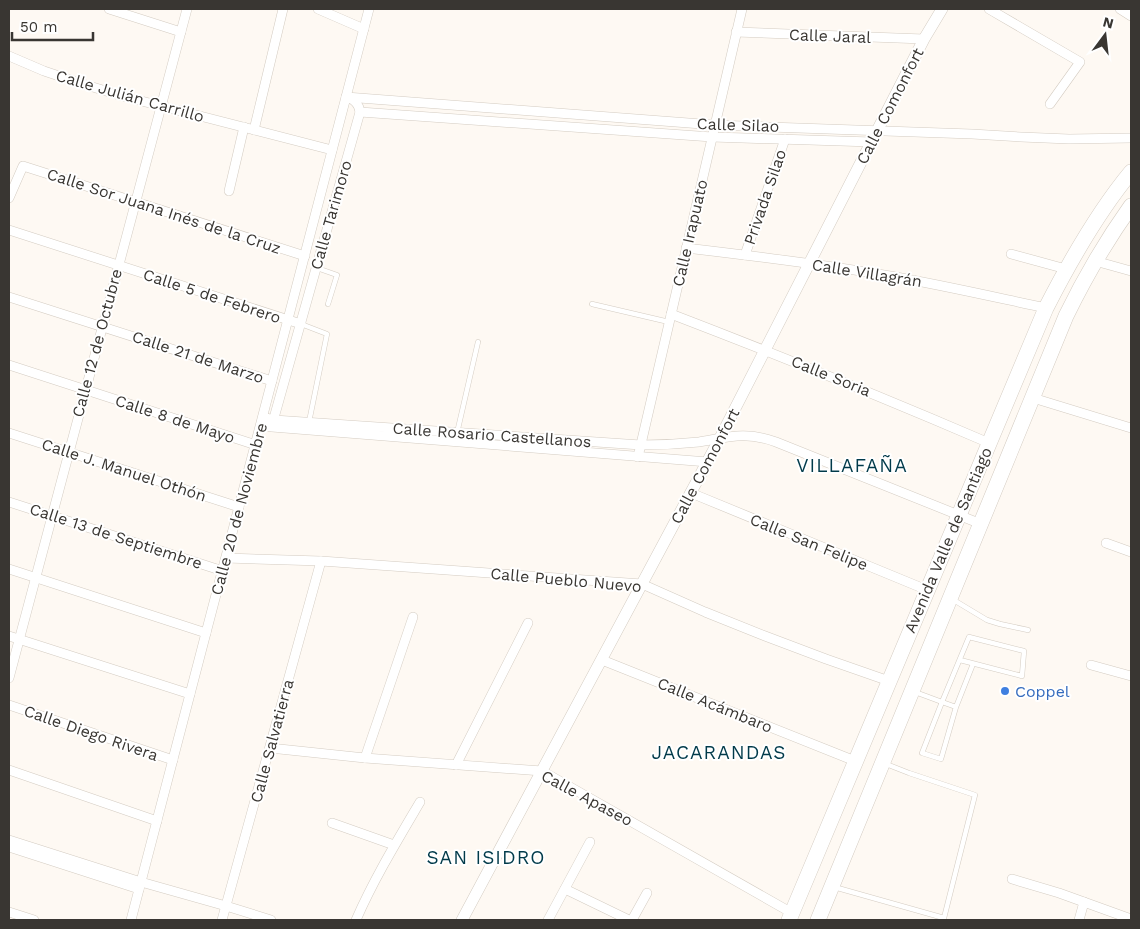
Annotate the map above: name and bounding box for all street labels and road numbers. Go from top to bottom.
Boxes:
street label: Calle Jaral [789,25,872,47]
street label: Calle Comonfort [852,44,928,167]
street label: Calle Julián Carrillo [54,66,206,126]
street label: Calle Silao [696,114,780,136]
street label: Privada Silao [740,147,790,247]
street label: Calle Tarimoro [306,158,356,272]
street label: Calle Sor Juana Inés de la Cruz [45,164,283,258]
street label: Calle Irapuato [668,178,712,288]
street label: Calle Villagrán [811,255,923,291]
street label: Calle 5 de Febrero [141,265,283,327]
street label: Calle 12 de Octubre [68,267,126,419]
street label: Calle 21 de Marzo [130,327,266,387]
street label: Calle Soria [788,351,874,401]
street label: Calle 8 de Mayo [113,391,237,447]
street label: Calle Comonfort [667,405,744,527]
street label: Calle Rosario Castellanos [392,419,592,451]
street label: Calle 20 de Noviembre [207,421,271,597]
street label: Calle J. Manuel Othón [39,434,209,506]
street label: Avenida Valle de Santiago [900,444,996,636]
street label: Calle 13 de Septiembre [27,499,205,573]
street label: Calle San Felipe [747,510,871,574]
street label: Calle Pueblo Nuevo [490,564,642,596]
street label: Calle Acámbaro [655,673,775,737]
street label: Calle Salvatierra [246,677,298,805]
street label: Calle Diego Rivera [21,701,161,765]
street label: Calle Apaseo [538,766,636,830]

